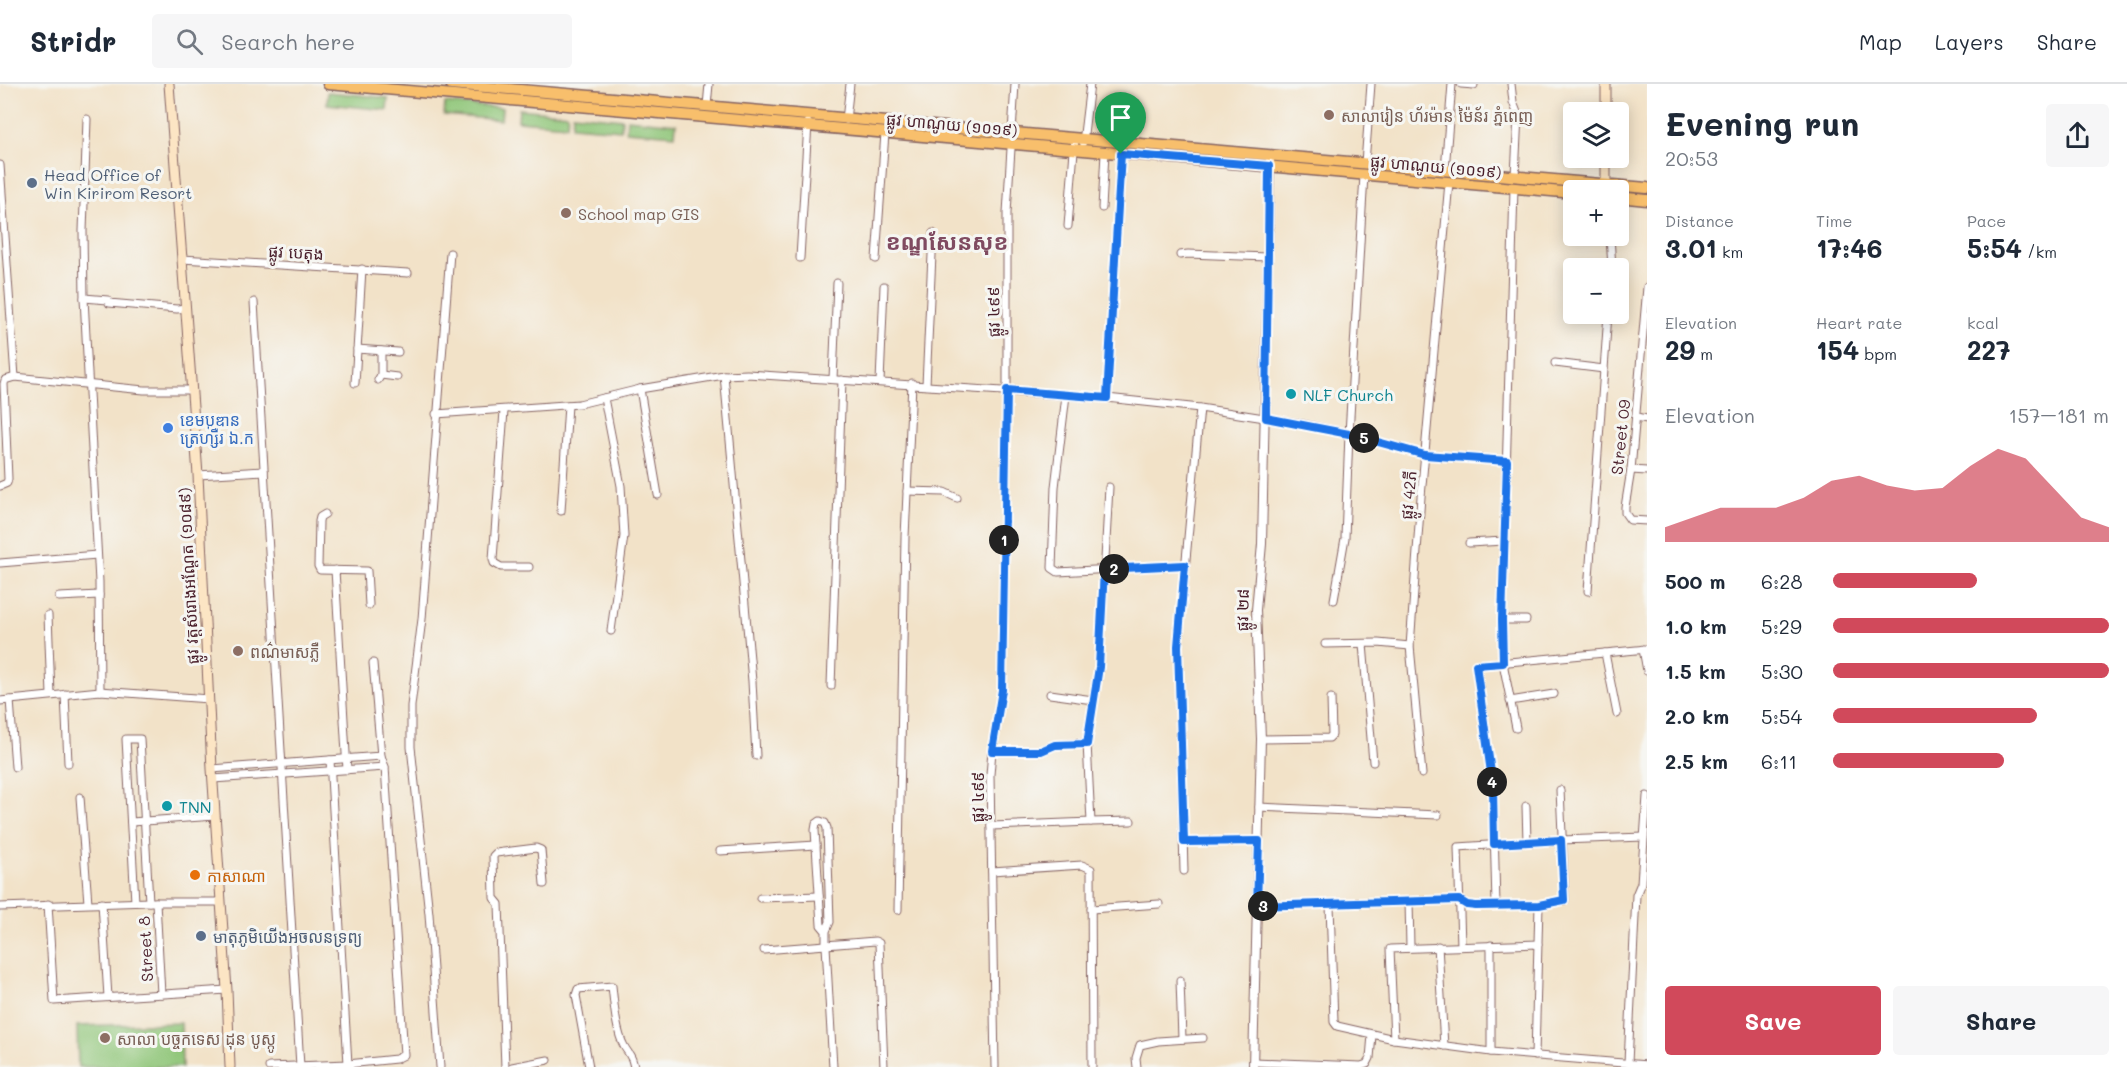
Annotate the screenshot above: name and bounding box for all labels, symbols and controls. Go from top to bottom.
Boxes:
search box [152,14,572,68]
text: Stridr [30,23,116,59]
icon: search [173,25,206,58]
text: Search here [221,27,355,56]
text: Map [1859,28,1902,55]
text: Layers [1935,28,2004,55]
text: Share [2037,28,2097,55]
pin [1095,92,1146,154]
icon: arrive [1104,101,1137,134]
text: Evening run [1665,101,1859,144]
map controls [1563,102,1629,324]
button: layers [1563,102,1629,168]
button: share [2046,104,2109,167]
place label: សាលារៀន ហ័រម៉ាន ម៉ៃន័រ ភ្នំពេញ [1341,105,1533,126]
street label: ផ្លូវ ហាណូយ (១០១៩) [885,108,1019,145]
marker: សាលារៀន ហ័រម៉ាន ម៉ៃន័រ ភ្នំពេញ [1322,108,1336,122]
text: 20:53 [1665,145,1718,171]
street label: ផ្លូវ ហាណូយ (១០១៩) [1369,150,1503,187]
place label: Head Office of Win Kirirom Resort [44,164,192,203]
marker: Head Office of Win Kirirom Resort [25,176,39,190]
button: + [1563,180,1629,246]
place label: School map GIS [578,203,699,224]
marker: School map GIS [559,206,573,220]
text: Distance [1665,210,1734,231]
text: Time [1816,210,1852,231]
text: Pace [1967,210,2006,231]
district label: ខណ្ឌសែនសុខ [886,227,1008,256]
text: 3.01 [1665,231,1717,265]
text: 17:46 [1816,231,1882,265]
text: 5:54 [1967,231,2022,265]
street label: ផ្លូវ បេតុង [267,240,324,269]
text: km [1717,241,1743,262]
text: /km [2022,241,2057,262]
button: − [1563,258,1629,324]
street label: ផ្លូវ ៤៩៩ [982,286,1009,338]
text: Elevation [1665,312,1737,333]
text: Heart rate [1816,312,1902,333]
text: kcal [1967,312,1999,333]
text: 29 [1665,333,1695,367]
text: 154 [1816,333,1859,367]
text: 227 [1967,333,2011,367]
text: m [1695,343,1713,364]
text: bpm [1859,343,1897,364]
place label: NLF Church [1303,384,1393,405]
marker: NLF Church [1284,387,1298,401]
street label: Street 09 [1606,398,1634,476]
text: Elevation [1665,402,1755,428]
text: 157–181 m [2009,402,2109,428]
place label: ខេមបូឌាន ត្រេហ្សឺរ ឯ.ក [180,409,254,448]
marker: ខេមបូឌាន ត្រេហ្សឺរ ឯ.ក [161,421,175,435]
pin: 5 [1349,423,1379,453]
text: 5 [1359,427,1369,448]
street label: ផ្លូវ 42ភី [1395,470,1425,521]
street label: ផ្លូវ វត្តសំរោងអណ្ដែត (១០៨៩) [173,487,208,665]
pin: 1 [989,525,1019,555]
text: 1 [1000,529,1008,550]
pin: 2 [1099,554,1129,584]
text: 2 [1110,558,1118,579]
text: 500 m [1665,568,1725,594]
text: 6:28 [1761,568,1803,594]
street label: ផ្លូវ ២៨ [1231,588,1258,632]
text: 1.0 km [1665,613,1727,639]
text: 5:29 [1761,613,1802,639]
place label: ពណ៌មាសភ្លឺ [250,641,320,662]
marker: ពណ៌មាសភ្លឺ [231,644,245,658]
text: 1.5 km [1665,658,1726,684]
text: 5:30 [1761,658,1803,684]
text: 2.0 km [1665,703,1729,729]
text: 5:54 [1761,703,1802,729]
text: 2.5 km [1665,748,1728,774]
text: 6:11 [1761,748,1797,774]
pin: 4 [1477,767,1507,797]
text: 4 [1487,771,1497,792]
street label: ផ្លូវ ៤៩៩ [967,772,992,822]
place label: TNN [179,796,212,817]
marker: TNN [160,799,174,813]
place label: កាសាណា [207,865,266,886]
marker: កាសាណា [188,868,202,882]
pin: 3 [1248,891,1278,921]
text: 3 [1258,895,1268,916]
street label: Street 8 [133,915,157,982]
place label: មាតុភូមិយើងអចលនទ្រព្យ [213,926,362,948]
marker: មាតុភូមិយើងអចលនទ្រព្យ [194,929,208,943]
button: Save [1665,986,1881,1055]
button: Share [1893,986,2109,1055]
place label: សាលា បច្ចកទេស ដុន បូស្កូ [117,1028,276,1053]
marker: សាលា បច្ចកទេស ដុន បូស្កូ [98,1031,112,1045]

